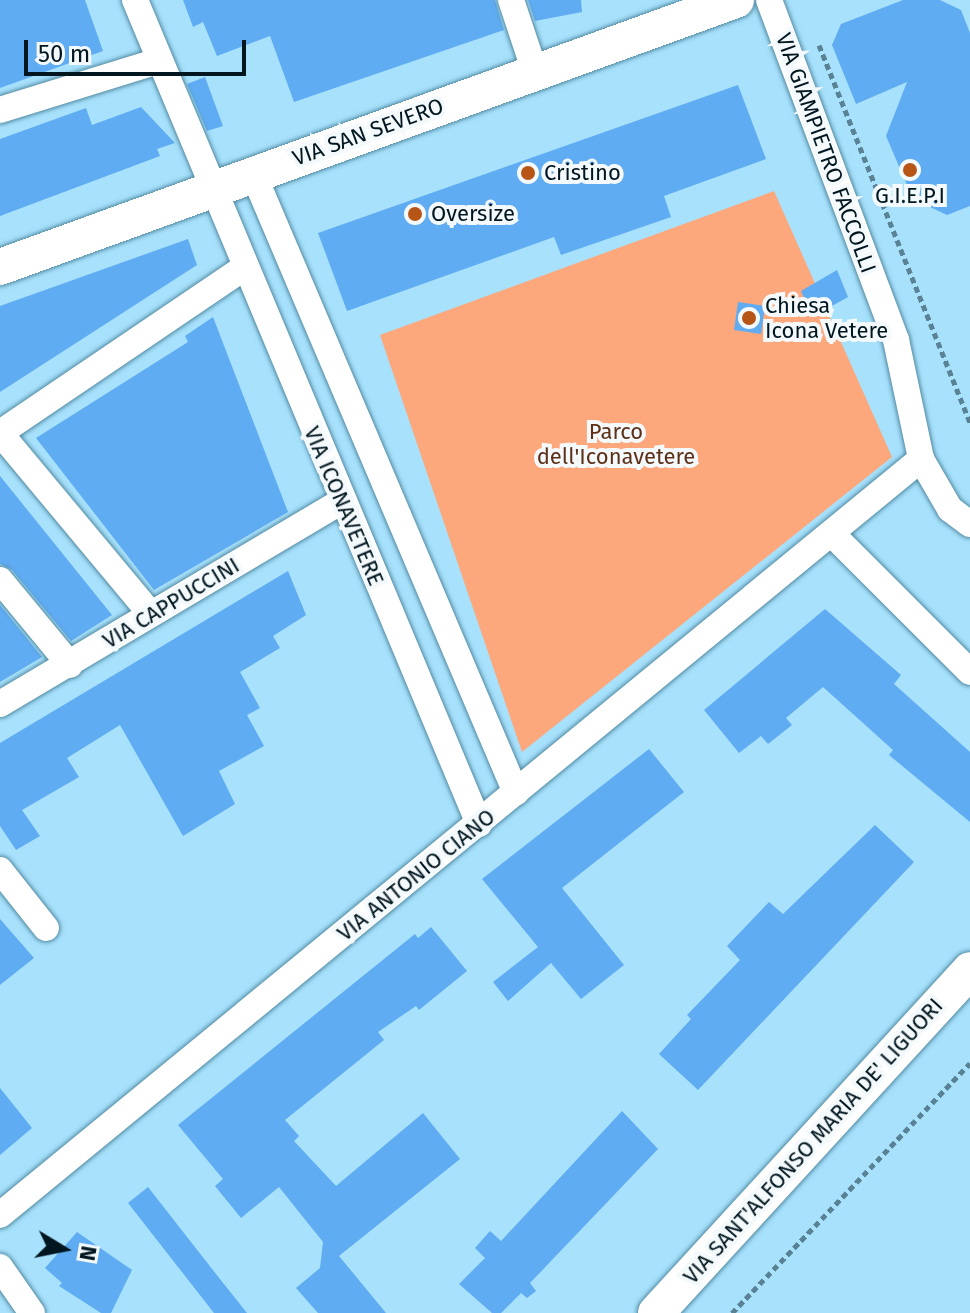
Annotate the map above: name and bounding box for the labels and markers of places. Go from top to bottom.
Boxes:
place label: Cristino [544,160,621,186]
marker: G.I.E.P.I [901,161,919,179]
marker: Cristino [519,164,537,182]
place label: G.I.E.P.I [875,183,945,209]
place label: Oversize [431,201,515,227]
marker: Oversize [406,205,424,223]
place label: Chiesa Icona Vetere [765,292,888,344]
marker: Chiesa Icona Vetere [740,309,758,327]

